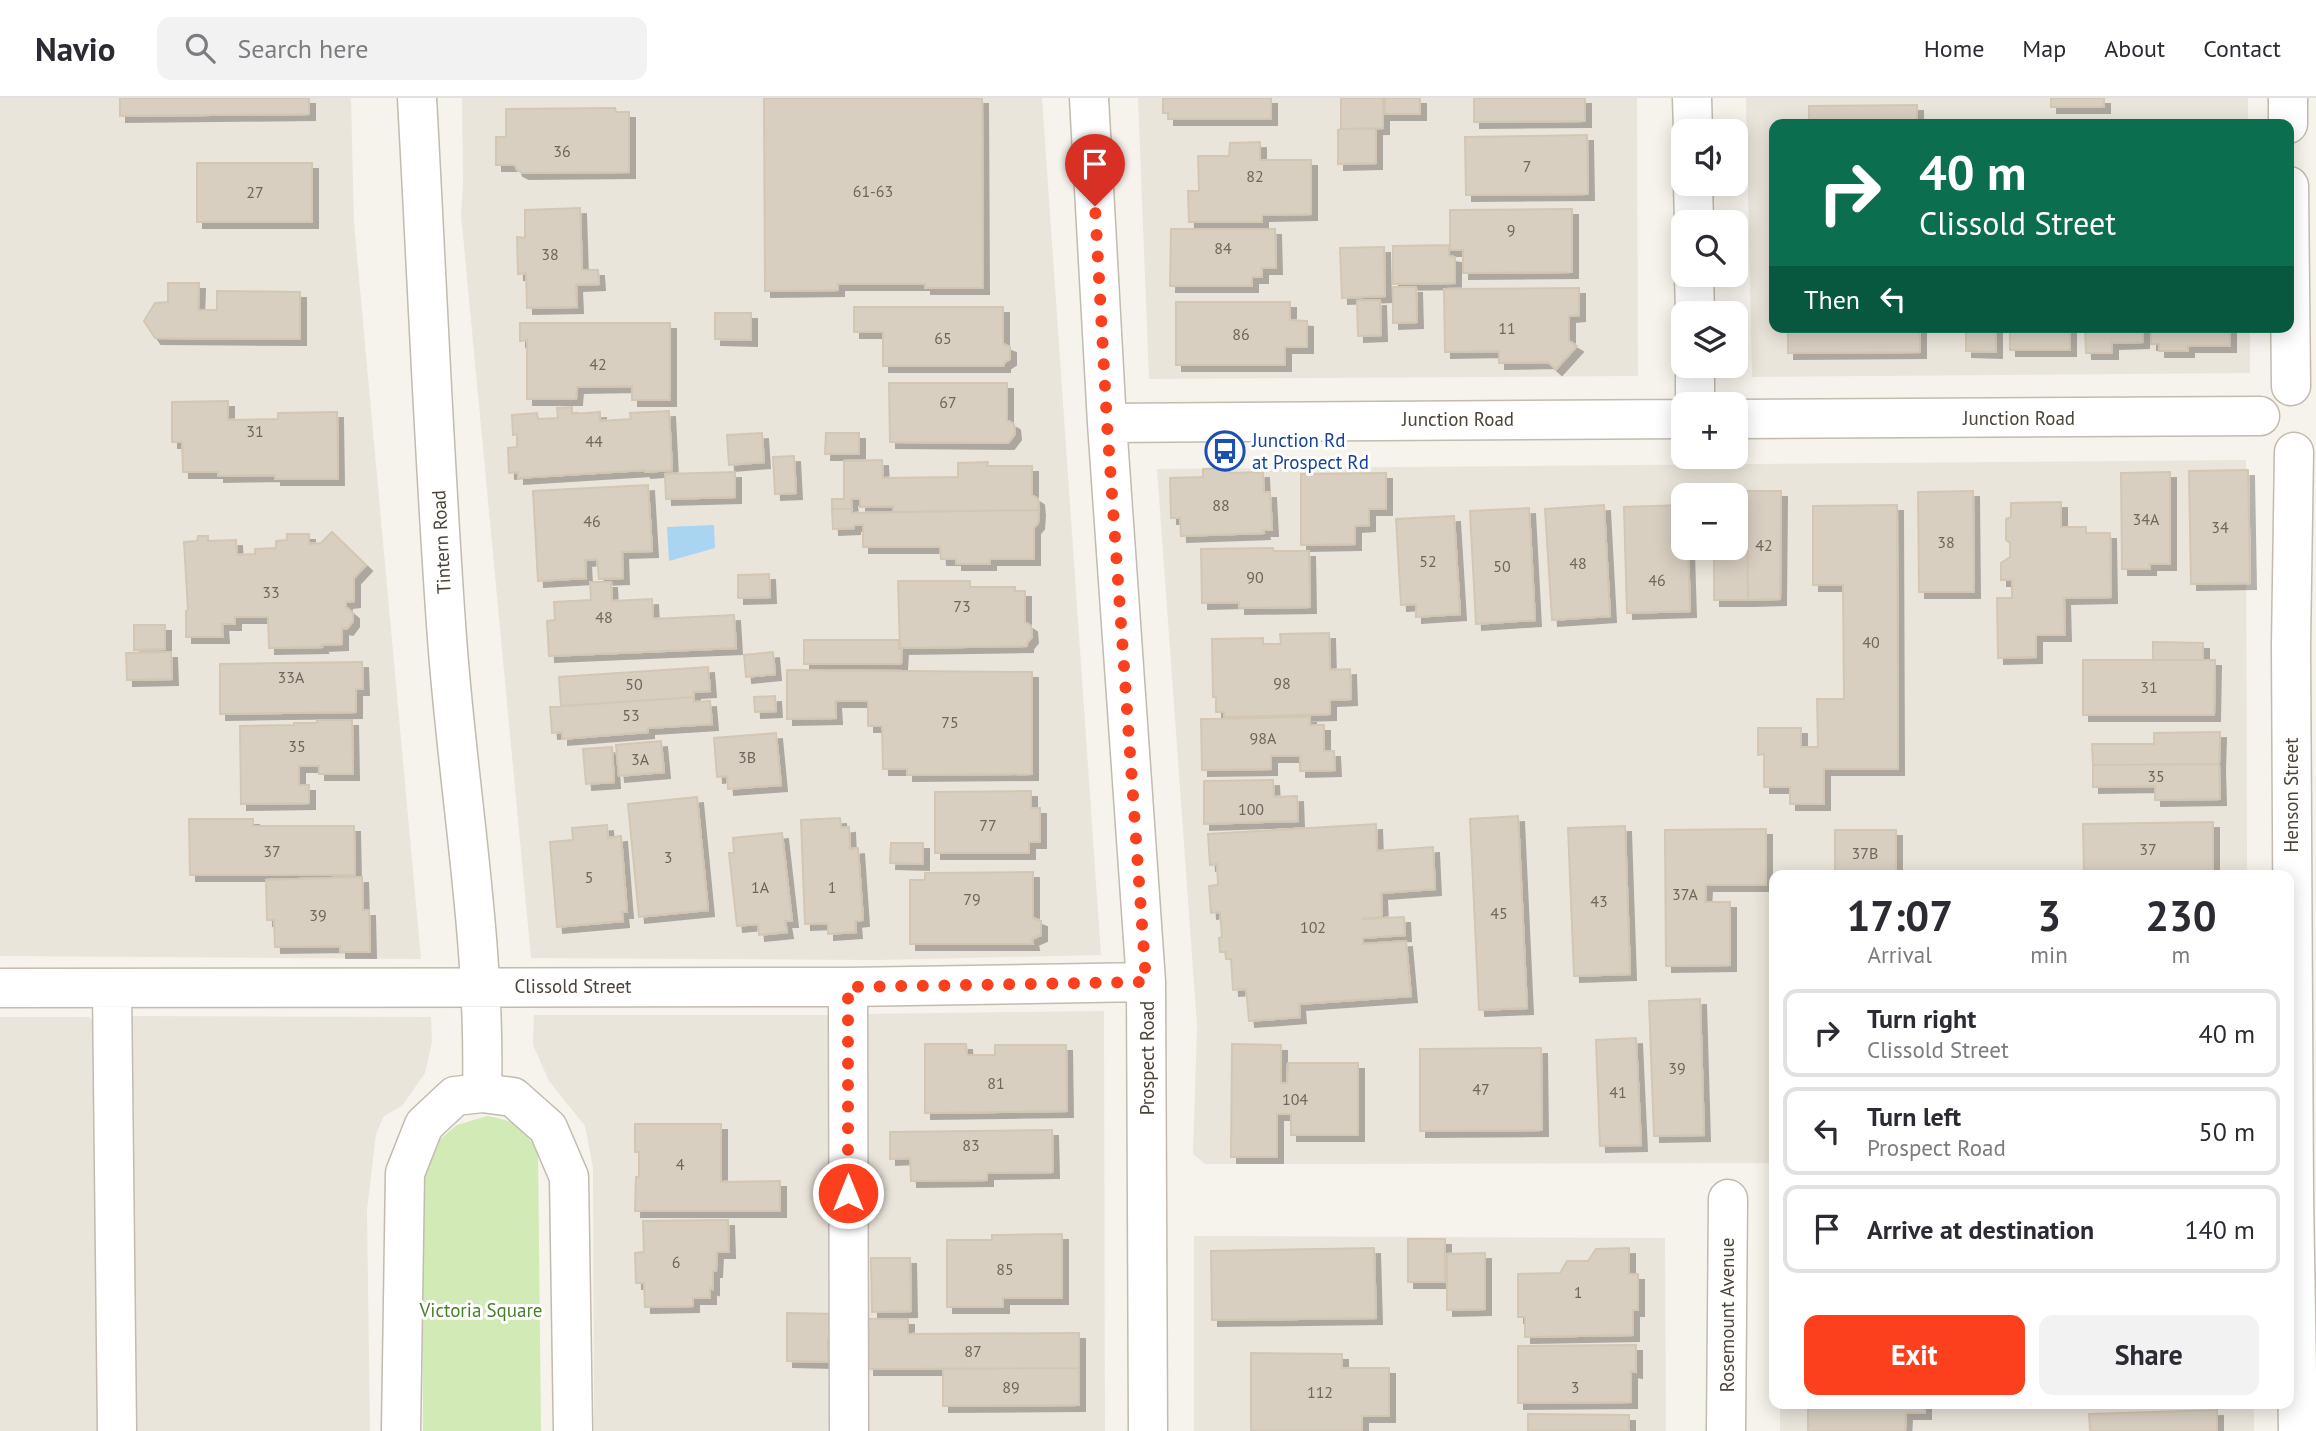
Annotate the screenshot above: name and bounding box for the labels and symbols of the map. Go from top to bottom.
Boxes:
pin [1065,134,1125,206]
house number: 36 [553,141,571,161]
house number: 7 [1523,156,1531,176]
house number: 82 [1246,166,1264,186]
house number: 61-63 [853,181,893,201]
house number: 27 [246,182,264,202]
house number: 9 [1507,220,1515,240]
house number: 84 [1214,238,1232,258]
house number: 38 [541,244,559,264]
house number: 11 [1498,318,1516,338]
house number: 86 [1232,324,1250,344]
house number: 65 [934,328,952,348]
house number: 42 [589,354,607,374]
house number: 67 [939,392,957,412]
street label: Junction Road [1962,406,2075,430]
street label: Junction Road [1401,407,1514,431]
house number: 31 [246,421,264,441]
place label: Junction Rd at Prospect Rd [1251,428,1369,474]
bus stop icon: Junction Rd at Prospect Rd [1204,430,1246,472]
house number: 44 [585,431,603,451]
street label: Tintern Road [426,489,456,595]
house number: 88 [1212,495,1230,515]
house number: 34A [2133,509,2160,529]
house number: 46 [583,511,601,531]
house number: 34 [2211,517,2229,537]
house number: 38 [1937,532,1955,552]
house number: 42 [1755,535,1773,555]
house number: 52 [1419,551,1437,571]
house number: 48 [1569,553,1587,573]
house number: 50 [1493,556,1511,576]
house number: 90 [1246,567,1264,587]
house number: 46 [1648,570,1666,590]
house number: 33 [262,582,280,602]
house number: 73 [953,596,971,616]
house number: 48 [595,607,613,627]
house number: 40 [1862,632,1880,652]
house number: 33A [278,667,305,687]
house number: 98 [1273,673,1291,693]
house number: 50 [625,674,643,694]
house number: 31 [2140,677,2158,697]
house number: 53 [622,705,640,725]
house number: 75 [941,712,959,732]
house number: 98A [1250,728,1277,748]
house number: 35 [288,736,306,756]
street label: Henson Street [2279,737,2303,853]
house number: 3B [738,747,756,767]
house number: 3A [631,749,650,769]
house number: 35 [2147,766,2165,786]
house number: 100 [1238,799,1264,819]
house number: 77 [979,815,997,835]
house number: 37 [2139,839,2157,859]
house number: 37 [263,841,281,861]
house number: 37B [1852,843,1878,863]
house number: 3 [664,847,672,867]
house number: 5 [585,867,593,887]
house number: 1A [751,877,770,897]
house number: 1 [828,877,836,897]
house number: 37A [1672,884,1699,904]
house number: 79 [963,889,981,909]
house number: 43 [1590,891,1608,911]
house number: 45 [1490,903,1508,923]
house number: 39 [309,905,327,925]
house number: 102 [1300,917,1326,937]
street label: Clissold Street [514,974,632,998]
street label: Prospect Road [1135,1001,1159,1115]
house number: 39 [1668,1058,1686,1078]
house number: 81 [987,1073,1005,1093]
house number: 47 [1472,1079,1490,1099]
house number: 41 [1609,1082,1627,1102]
house number: 104 [1282,1089,1308,1109]
house number: 83 [962,1135,980,1155]
house number: 4 [676,1154,685,1174]
position arrow [811,1156,885,1230]
street label: Rosemount Avenue [1715,1238,1739,1392]
house number: 6 [672,1252,680,1272]
house number: 85 [996,1259,1014,1279]
house number: 1 [1574,1282,1582,1302]
park label: Victoria Square [419,1298,543,1322]
house number: 87 [964,1341,982,1361]
house number: 89 [1002,1377,1020,1397]
house number: 3 [1571,1377,1579,1397]
house number: 112 [1307,1382,1333,1402]

